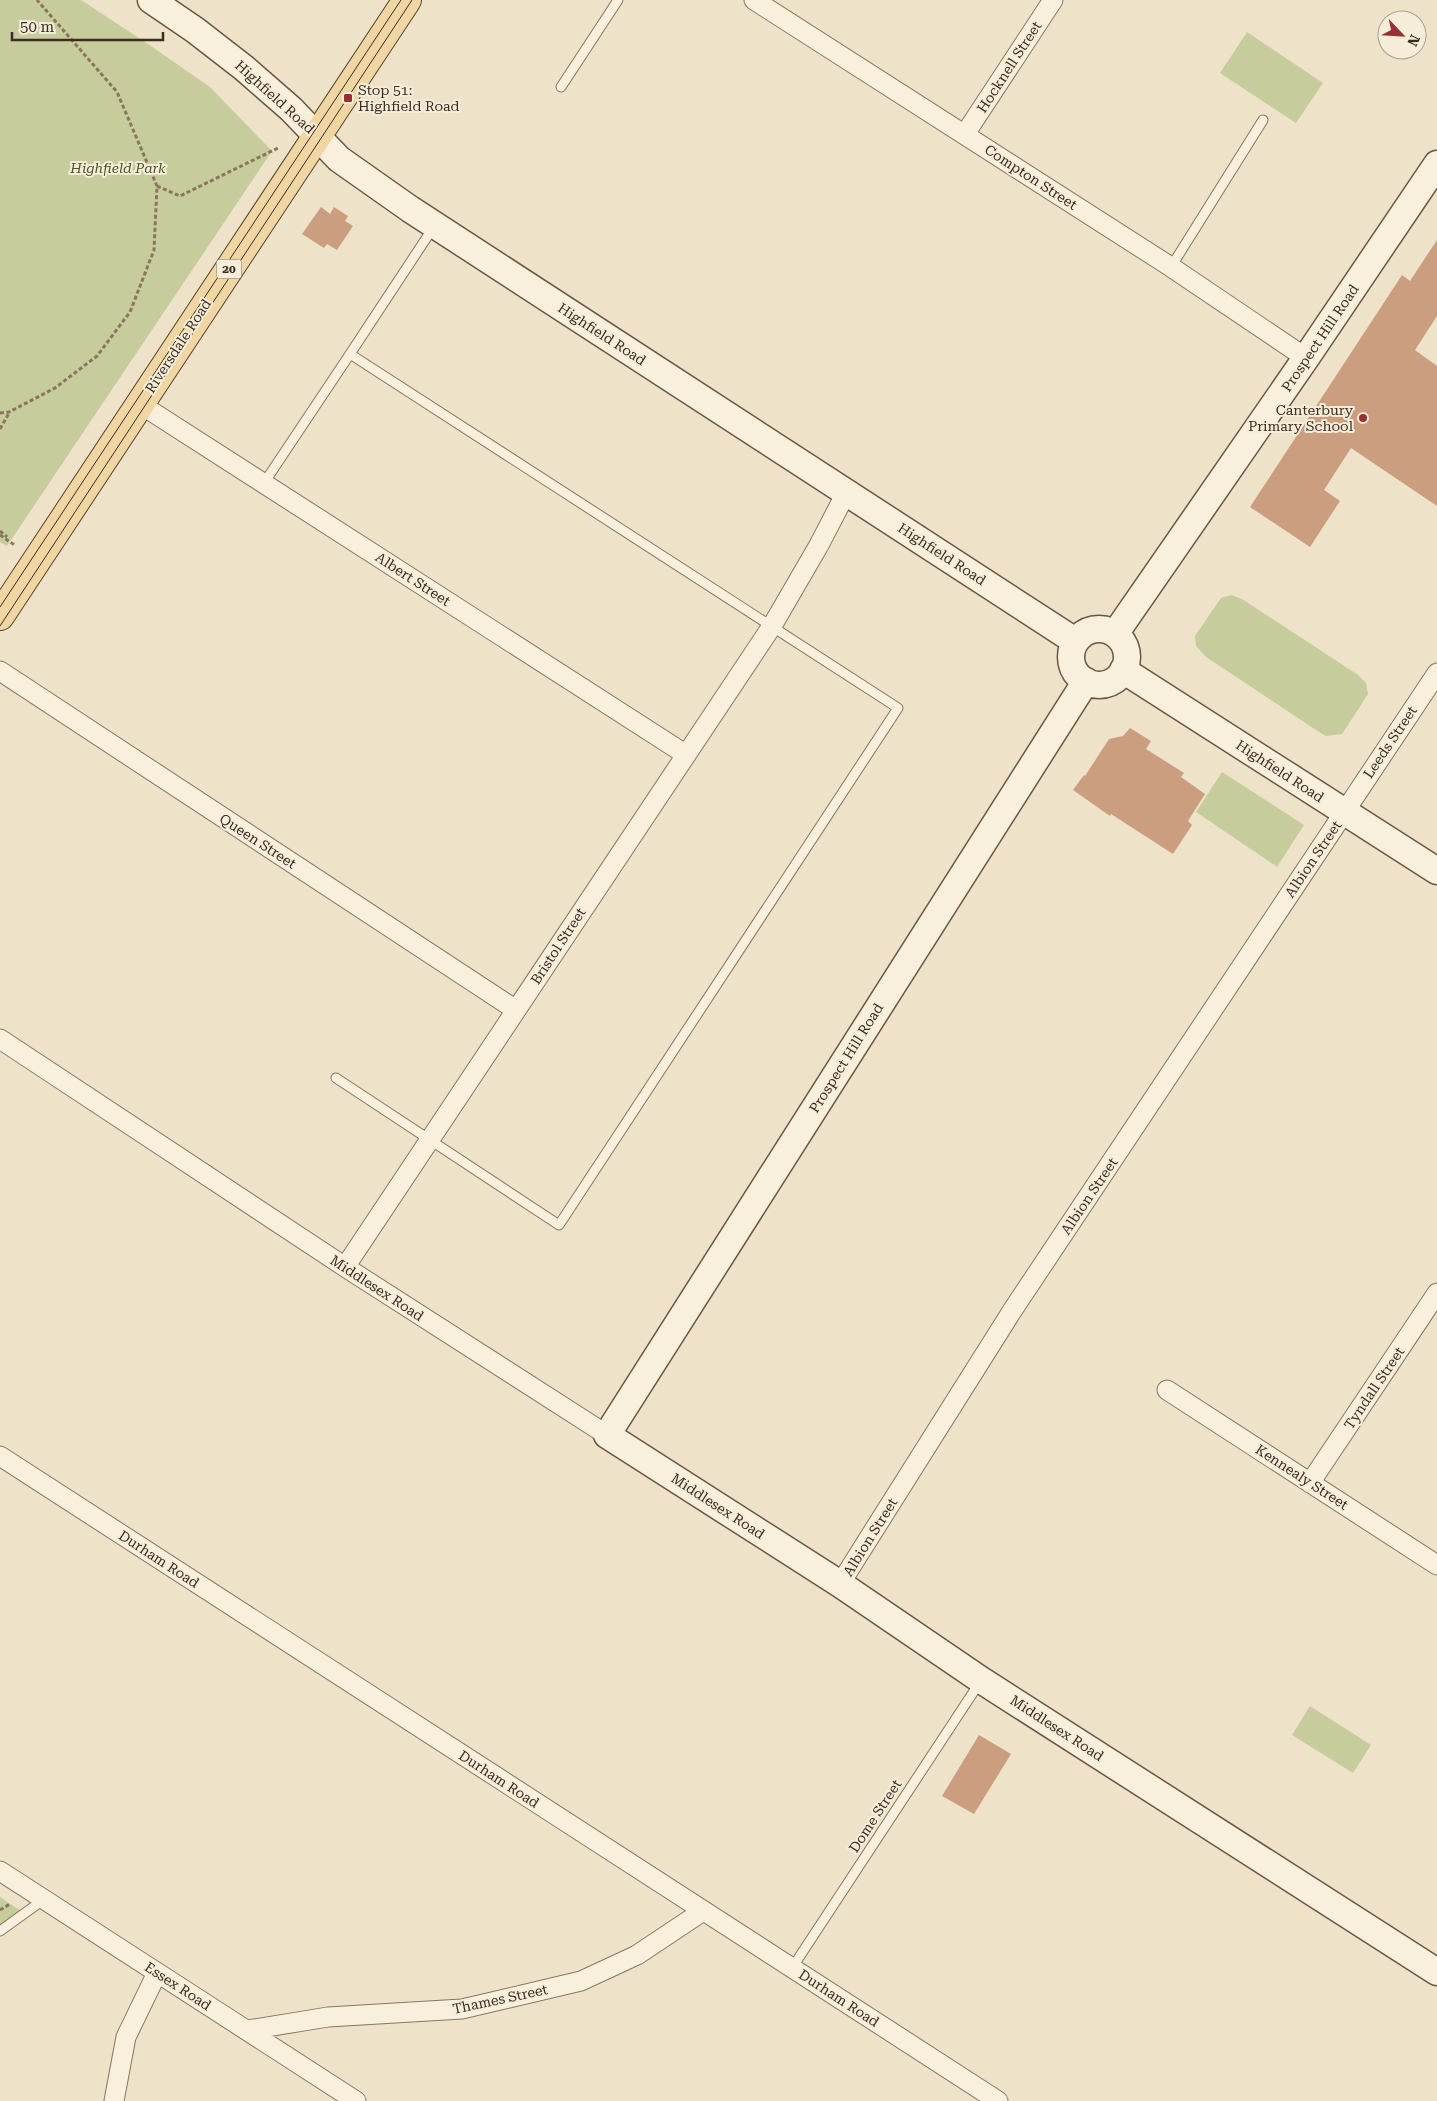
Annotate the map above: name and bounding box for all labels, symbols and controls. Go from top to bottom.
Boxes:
scale bar [12,10,164,42]
north arrow [1377,10,1427,60]
text: 50 m [20,18,55,36]
street label: Hocknell Street [973,18,1045,116]
text: N [1404,32,1423,49]
street label: Highfield Road [232,57,318,137]
place label: Stop 51: Highfield Road [358,82,459,114]
marker: Stop 51: Highfield Road [342,92,354,104]
street label: Compton Street [982,141,1080,213]
park label: Highfield Park [69,160,166,176]
road number: 20 [216,260,242,278]
street label: Prospect Hill Road [1278,281,1362,395]
street label: Riversdale Road [142,296,214,396]
street label: Highfield Road [555,300,649,368]
place label: Canterbury Primary School [1248,402,1354,434]
marker: Canterbury Primary School [1357,412,1369,424]
street label: Highfield Road [895,520,989,588]
street label: Albert Street [373,549,453,609]
street label: Leeds Street [1360,703,1420,781]
street label: Highfield Road [1233,737,1327,805]
street label: Queen Street [217,810,299,872]
street label: Albion Street [1281,818,1345,900]
street label: Bristol Street [527,905,589,987]
street label: Prospect Hill Road [806,1000,886,1116]
street label: Albion Street [1057,1155,1121,1237]
street label: Middlesex Road [327,1252,427,1324]
street label: Tyndall Street [1341,1344,1407,1432]
street label: Kennealy Street [1253,1441,1351,1513]
street label: Middlesex Road [668,1470,768,1542]
street label: Albion Street [840,1495,900,1579]
street label: Durham Road [116,1527,202,1591]
street label: Middlesex Road [1007,1692,1107,1764]
street label: Durham Road [456,1747,542,1811]
street label: Dome Street [846,1777,904,1855]
street label: Essex Road [142,1959,214,2013]
street label: Durham Road [796,1966,882,2030]
street label: Thames Street [451,1981,549,2017]

